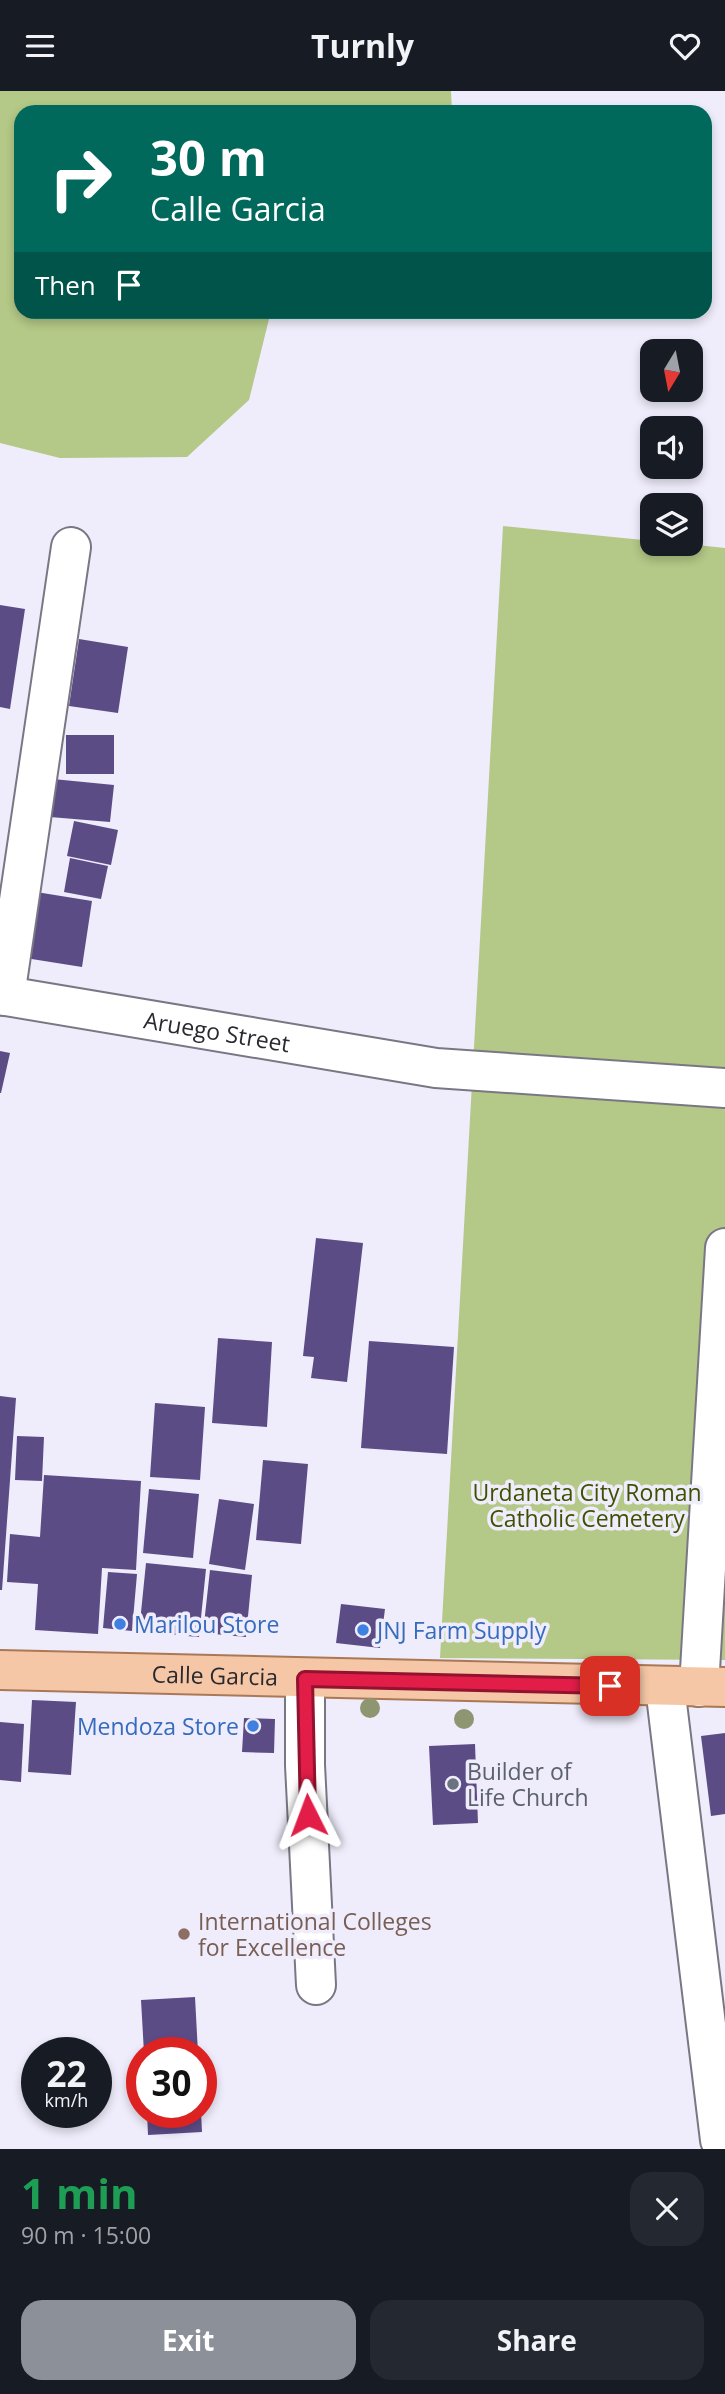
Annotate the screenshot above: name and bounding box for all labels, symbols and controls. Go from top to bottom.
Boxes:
text: Turnly [311,24,414,67]
icon: menu [21,27,59,65]
icon: heart [666,27,704,65]
text: 30 m [150,124,267,190]
icon: right [35,133,126,224]
text: Calle Garcia [150,187,326,230]
icon: arrive [110,266,148,304]
text: Then [35,267,96,303]
north arrow [640,339,704,403]
map controls [640,339,703,556]
button: sound [640,416,703,479]
button: layers [640,493,703,556]
street label: Aruego Street [142,1003,292,1059]
park label: Urdaneta City Roman Catholic Cemetery [472,1476,702,1534]
place label: Marilou Store [134,1608,279,1640]
place label: JNJ Farm Supply [375,1614,547,1646]
marker: Marilou Store [112,1616,128,1632]
marker: JNJ Farm Supply [355,1622,371,1638]
pin [580,1656,640,1716]
street label: Calle Garcia [151,1658,278,1693]
icon: arrive [591,1667,629,1705]
place label: Mendoza Store [77,1710,239,1742]
marker: Mendoza Store [245,1718,261,1734]
place label: Builder of Life Church [467,1755,589,1813]
marker: Builder of Life Church [445,1776,461,1792]
position arrow [271,1778,345,1852]
place label: International Colleges for Excellence [198,1905,432,1963]
marker: International Colleges for Excellence [176,1926,192,1942]
speed limit sign: 30 [126,2037,217,2128]
text: 22 [46,2050,87,2097]
text: km/h [45,2088,88,2112]
text: 1 min [21,2164,138,2221]
button: close [630,2172,704,2246]
text: 90 m · 15:00 [21,2219,151,2251]
button: Exit [21,2300,356,2380]
button: Share [370,2300,704,2380]

